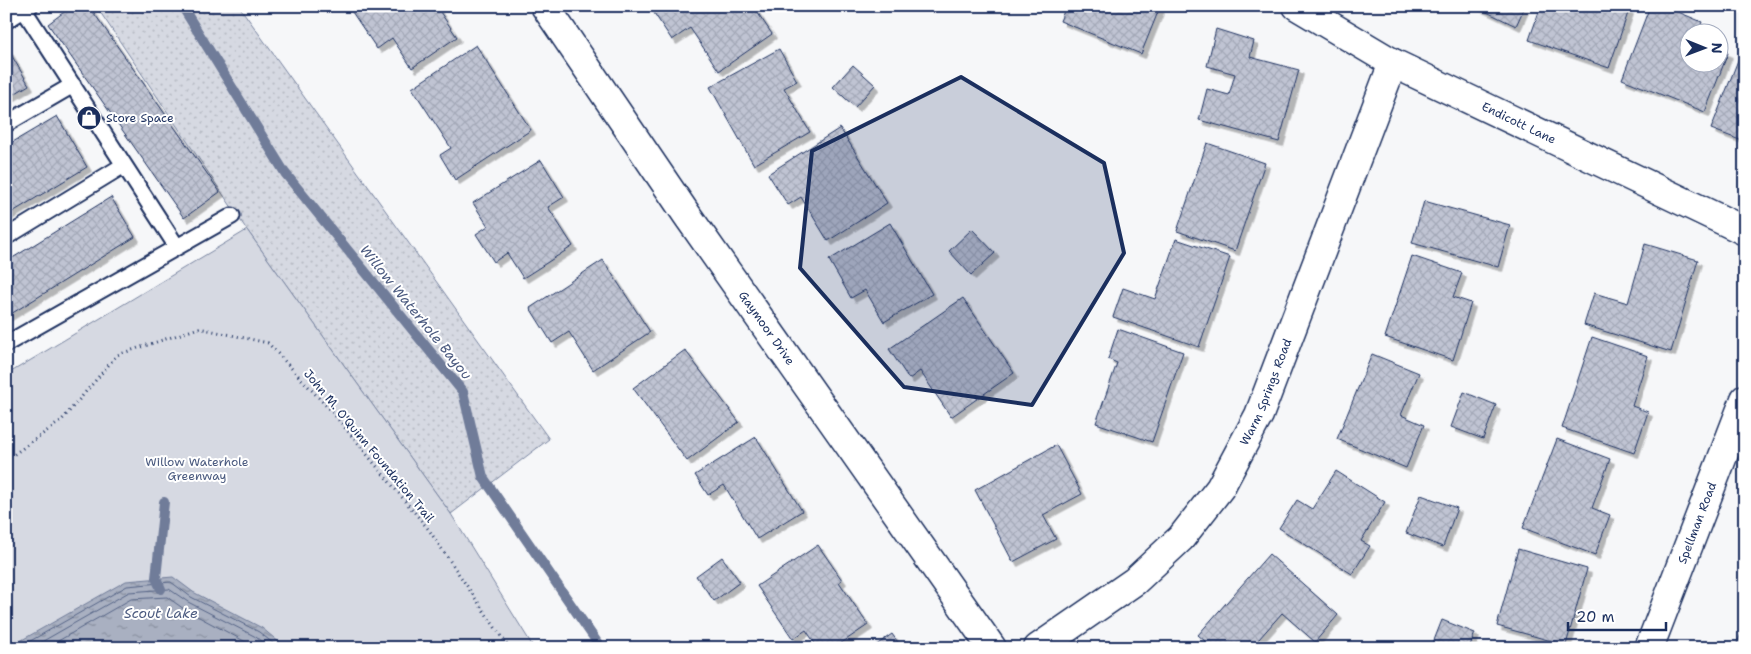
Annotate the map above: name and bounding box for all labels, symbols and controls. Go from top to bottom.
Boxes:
north arrow [1678,22,1728,72]
text: N [1708,43,1726,54]
street label: Endicott Lane [1479,98,1559,148]
shop icon: Store Space [76,105,102,131]
place label: Store Space [106,110,174,126]
water label: Willow Waterhole Bayou [356,241,476,383]
street label: Gaymoor Drive [735,288,798,368]
street label: Warm Springs Road [1236,336,1295,448]
street label: John M. O'Quinn Foundation Trail [300,366,438,526]
park label: Willow Waterhole Greenway [145,454,249,484]
street label: Spellman Road [1674,479,1720,566]
scale bar [1568,599,1666,631]
water label: Scout Lake [124,604,198,622]
text: 20 m [1576,607,1615,627]

